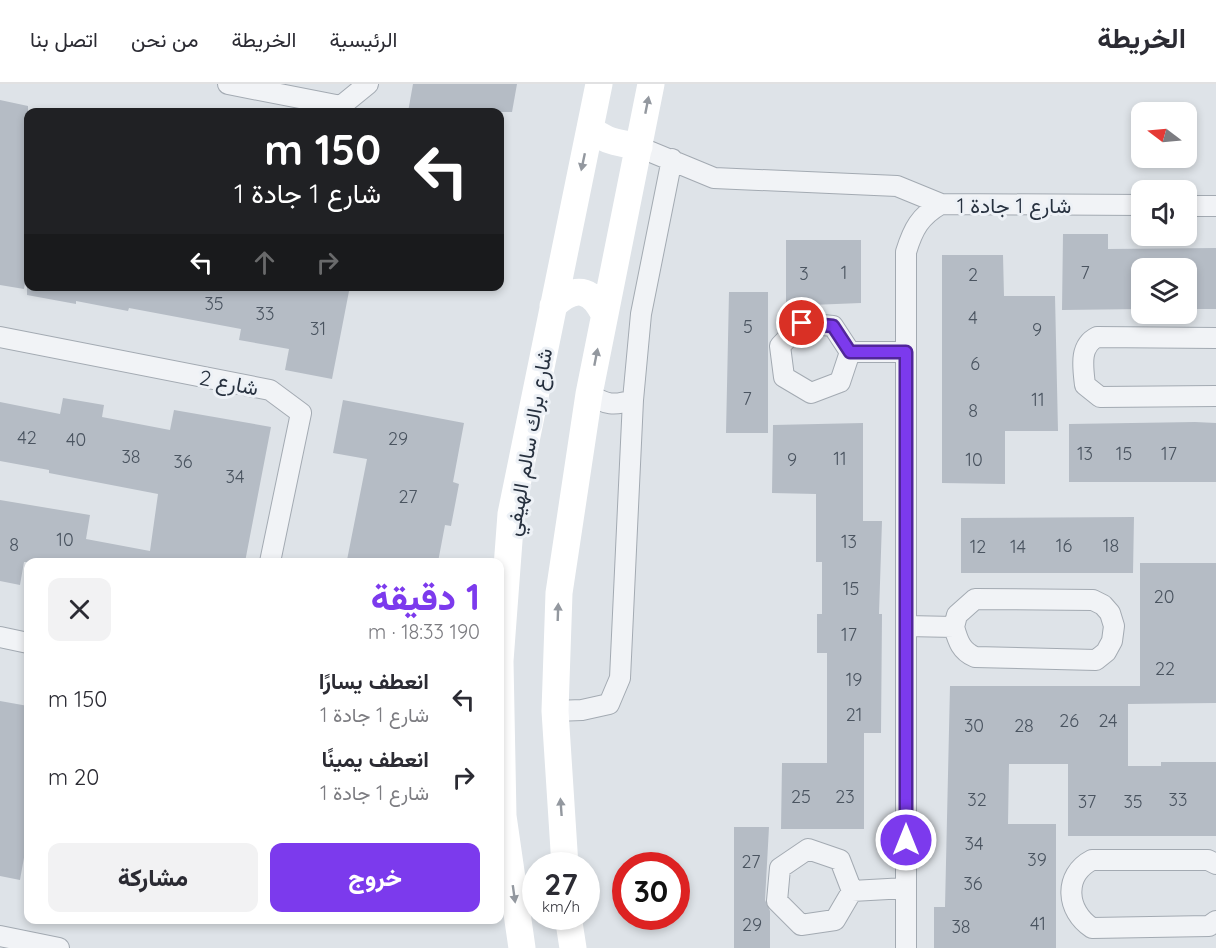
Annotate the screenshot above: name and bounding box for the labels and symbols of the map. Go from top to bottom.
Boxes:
one-way arrow [643,95,652,114]
north arrow [1131,102,1197,168]
one-way arrow [578,153,587,172]
street label: شارع 1 جادة 1 [957,192,1071,220]
house number: 1 [841,261,847,284]
house number: 7 [1080,261,1090,284]
house number: 3 [799,262,809,285]
house number: 2 [968,263,978,286]
house number: 35 [204,292,224,315]
pin [776,297,827,348]
house number: 33 [256,302,274,325]
house number: 4 [968,306,978,329]
house number: 5 [743,315,753,338]
house number: 31 [310,317,326,340]
house number: 9 [1032,318,1042,341]
street label: شارع براك سالم الهيفي [499,346,562,539]
one-way arrow [592,348,601,367]
house number: 6 [970,352,980,375]
street label: شارع 2 [197,364,261,402]
house number: 7 [742,387,752,410]
house number: 11 [1031,388,1045,411]
house number: 8 [968,399,978,422]
house number: 42 [17,426,37,449]
house number: 29 [388,427,408,450]
house number: 40 [66,428,86,451]
house number: 13 [1077,442,1093,465]
house number: 15 [1116,442,1132,465]
house number: 17 [1161,442,1177,465]
house number: 38 [121,445,141,468]
house number: 11 [833,447,847,470]
house number: 9 [787,448,797,471]
house number: 10 [965,448,983,471]
house number: 36 [173,450,193,473]
house number: 34 [226,465,244,488]
house number: 27 [399,485,417,508]
house number: 10 [56,528,74,551]
house number: 13 [841,530,857,553]
house number: 8 [9,533,19,556]
house number: 16 [1056,534,1072,557]
house number: 18 [1103,534,1119,557]
house number: 12 [970,535,986,558]
house number: 14 [1010,535,1026,558]
house number: 15 [843,577,859,600]
house number: 20 [1154,585,1174,608]
one-way arrow [554,603,563,622]
house number: 17 [841,623,857,646]
house number: 22 [1155,657,1175,680]
house number: 19 [846,668,862,691]
house number: 21 [846,703,862,726]
house number: 26 [1059,709,1079,732]
house number: 24 [1098,709,1118,732]
house number: 30 [964,714,984,737]
house number: 28 [1014,714,1034,737]
house number: 25 [791,785,811,808]
house number: 23 [835,785,855,808]
house number: 32 [967,788,987,811]
house number: 33 [1169,788,1187,811]
house number: 37 [1078,790,1096,813]
house number: 35 [1123,790,1143,813]
one-way arrow [556,798,566,817]
position arrow [874,808,938,872]
house number: 34 [965,832,983,855]
house number: 39 [1027,848,1047,871]
house number: 27 [742,850,760,873]
speed limit sign: 30 [612,852,690,930]
house number: 36 [963,872,983,895]
one-way arrow [510,885,519,904]
house number: 41 [1030,912,1046,935]
house number: 29 [742,913,762,936]
house number: 38 [951,915,971,938]

